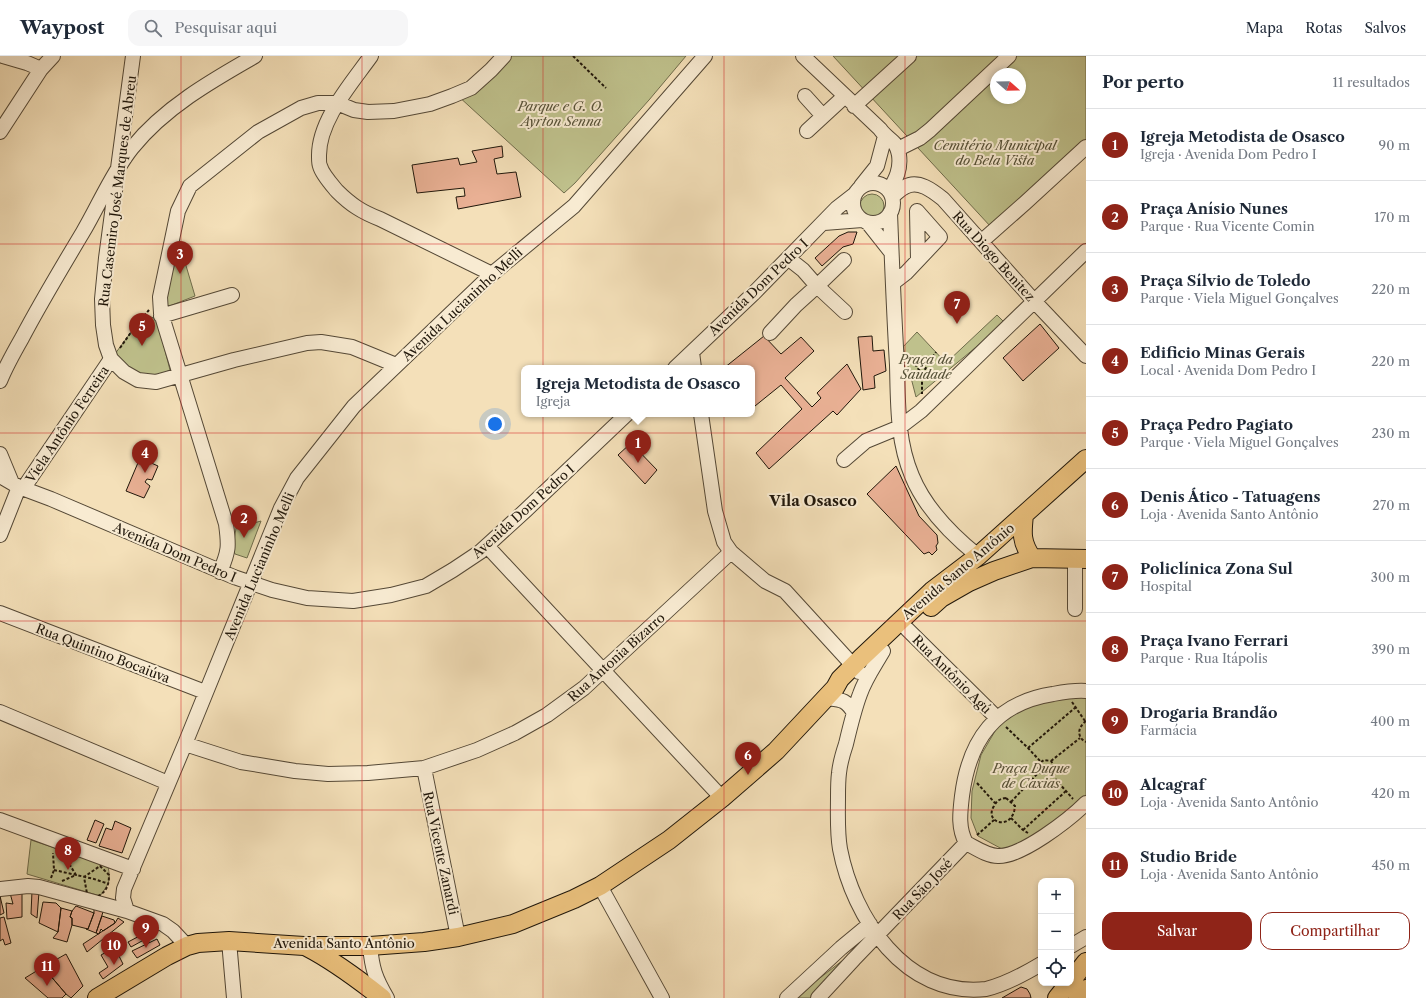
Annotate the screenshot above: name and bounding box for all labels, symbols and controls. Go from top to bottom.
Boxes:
search box [128,10,408,46]
text: Waypost [20,16,104,39]
icon: search [142,17,164,39]
text: Pesquisar aqui [174,18,277,37]
text: Mapa [1246,19,1283,37]
text: Rotas [1305,19,1342,37]
text: Salvos [1364,19,1406,37]
north arrow [990,68,1026,104]
text: Por perto [1102,72,1184,92]
text: 11 resultados [1332,74,1410,90]
street label: Rua Casemiro José Marques de Abreu [95,75,139,307]
park label: Parque e G. O. Ayrton Senna [517,98,604,129]
text: Igreja Metodista de Osasco [1140,127,1345,146]
park label: Cemitério Municipal do Bela Vista [933,137,1058,168]
text: 1 [1112,137,1118,153]
text: 90 m [1379,137,1410,153]
text: Igreja · Avenida Dom Pedro I [1140,146,1317,162]
text: Praça Anísio Nunes [1140,199,1288,218]
street label: Rua Diogo Benitez [949,208,1039,304]
text: 2 [1111,209,1119,225]
text: 170 m [1374,209,1410,225]
text: Parque · Rua Vicente Comin [1140,218,1315,234]
street label: Avenida Dom Pedro I [704,235,811,339]
pin: 3 [167,241,193,274]
street label: Avenida Lucianinho Melli [398,244,526,365]
text: Praça Sílvio de Toledo [1140,271,1311,290]
text: 3 [1111,281,1119,297]
text: 220 m [1371,281,1410,297]
text: Parque · Viela Miguel Gonçalves [1140,290,1339,306]
pin: 7 [944,291,970,324]
pin: 5 [129,313,155,346]
text: Edificio Minas Gerais [1140,343,1305,362]
park label: Praça da Saudade [898,351,953,382]
text: 4 [1111,353,1119,369]
text: 220 m [1371,353,1410,369]
street label: Viela Antônio Ferreira [21,362,112,486]
text: Local · Avenida Dom Pedro I [1140,362,1316,378]
popup [521,365,755,417]
text: Igreja Metodista de Osasco [536,374,740,393]
text: Igreja [536,393,570,409]
your location [485,414,505,434]
text: Praça Pedro Pagiato [1140,415,1293,434]
text: 5 [1111,425,1119,441]
text: 230 m [1372,425,1410,441]
pin: 1 [625,430,651,463]
text: Parque · Viela Miguel Gonçalves [1140,434,1339,450]
pin: 4 [132,440,158,473]
street label: Avenida Dom Pedro I [468,461,578,562]
text: Denis Ático - Tatuagens [1140,487,1321,506]
street label: Avenida Lucianinho Melli [220,490,297,643]
district label: Vila Osasco [768,491,857,510]
text: 6 [1111,497,1119,513]
text: 270 m [1372,497,1410,513]
pin: 2 [231,505,257,538]
text: Loja · Avenida Santo Antônio [1140,506,1319,522]
street label: Avenida Dom Pedro I [110,518,239,585]
street label: Avenida Santo Antônio [898,519,1017,623]
text: Policlínica Zona Sul [1140,559,1293,578]
text: 7 [1112,569,1118,585]
text: 300 m [1371,569,1410,585]
text: Hospital [1140,578,1192,594]
street label: Rua Antonia Bizarro [564,609,668,705]
street label: Rua Quintino Bocaiúva [34,620,173,686]
street label: Rua Antônio Agú [909,631,995,717]
text: Praça Ivano Ferrari [1140,631,1288,650]
text: 8 [1111,641,1119,657]
text: 390 m [1371,641,1410,657]
text: Parque · Rua Itápolis [1140,650,1268,666]
text: Drogaria Brandão [1140,703,1278,722]
text: 9 [1111,713,1119,729]
text: 400 m [1370,713,1410,729]
text: Farmácia [1140,722,1197,738]
pin: 6 [735,742,761,775]
park label: Praça Duque de Caxias [992,760,1070,791]
text: Alcagraf [1140,775,1205,794]
text: 10 [1108,785,1122,801]
text: 420 m [1371,785,1410,801]
street label: Rua Vicente Zanardi [420,790,462,916]
text: Loja · Avenida Santo Antônio [1140,794,1319,810]
pin: 8 [55,837,81,870]
text: Studio Bride [1140,847,1237,866]
street label: Rua São José [889,855,955,923]
text: 11 [1109,857,1121,873]
text: 450 m [1372,857,1410,873]
text: Loja · Avenida Santo Antônio [1140,866,1319,882]
map controls [1038,878,1074,986]
button: + [1038,878,1074,914]
button: Salvar [1102,912,1252,950]
button: Compartilhar [1260,912,1410,950]
button: − [1038,914,1074,950]
pin: 9 [133,915,159,948]
pin: 10 [101,932,127,965]
street label: Avenida Santo Antônio [272,935,415,951]
button: locate [1038,950,1074,986]
pin: 11 [34,953,60,986]

